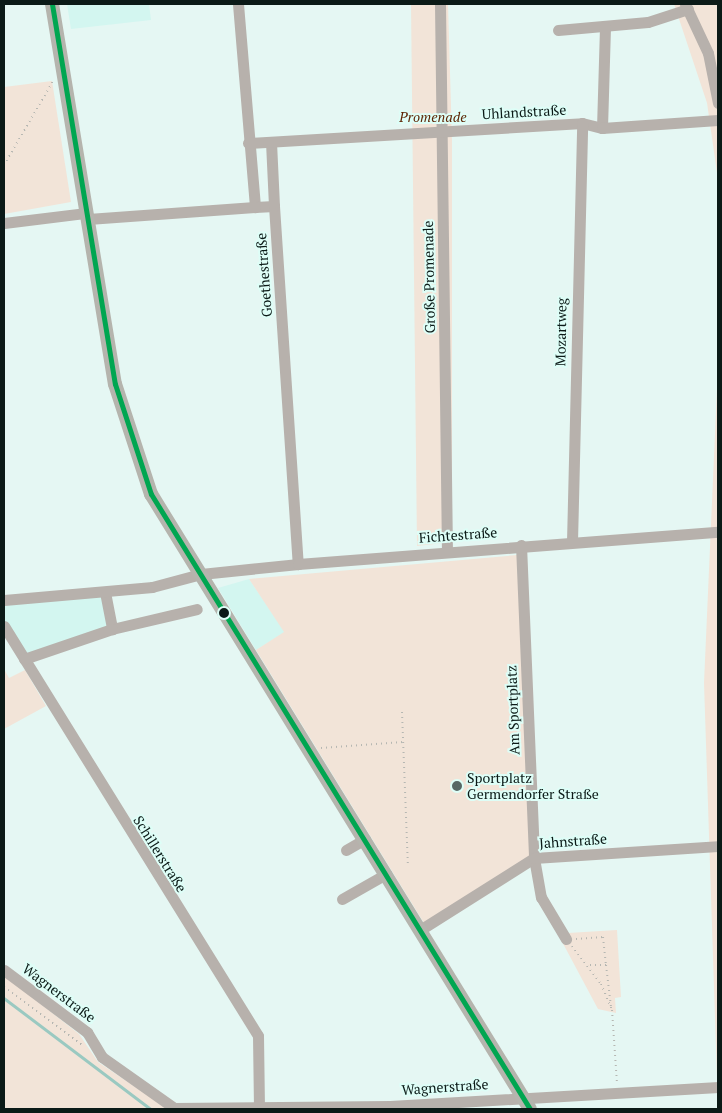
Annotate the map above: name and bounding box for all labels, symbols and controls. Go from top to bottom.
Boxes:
street label: Uhlandstraße [481,101,567,123]
park label: Promenade [399,109,467,125]
street label: Große Promenade [420,220,438,334]
street label: Goethestraße [253,232,275,318]
street label: Mozartweg [552,298,570,366]
street label: Fichtestraße [418,524,498,546]
unlabelled marker [219,608,229,618]
street label: Am Sportplatz [503,665,523,755]
place label: Sportplatz Germendorfer Straße [467,770,599,802]
marker: Sportplatz Germendorfer Straße [451,780,463,792]
street label: Schillerstraße [130,813,190,895]
street label: Jahnstraße [538,830,608,852]
street label: Wagnerstraße [19,960,99,1026]
street label: Wagnerstraße [401,1076,489,1098]

